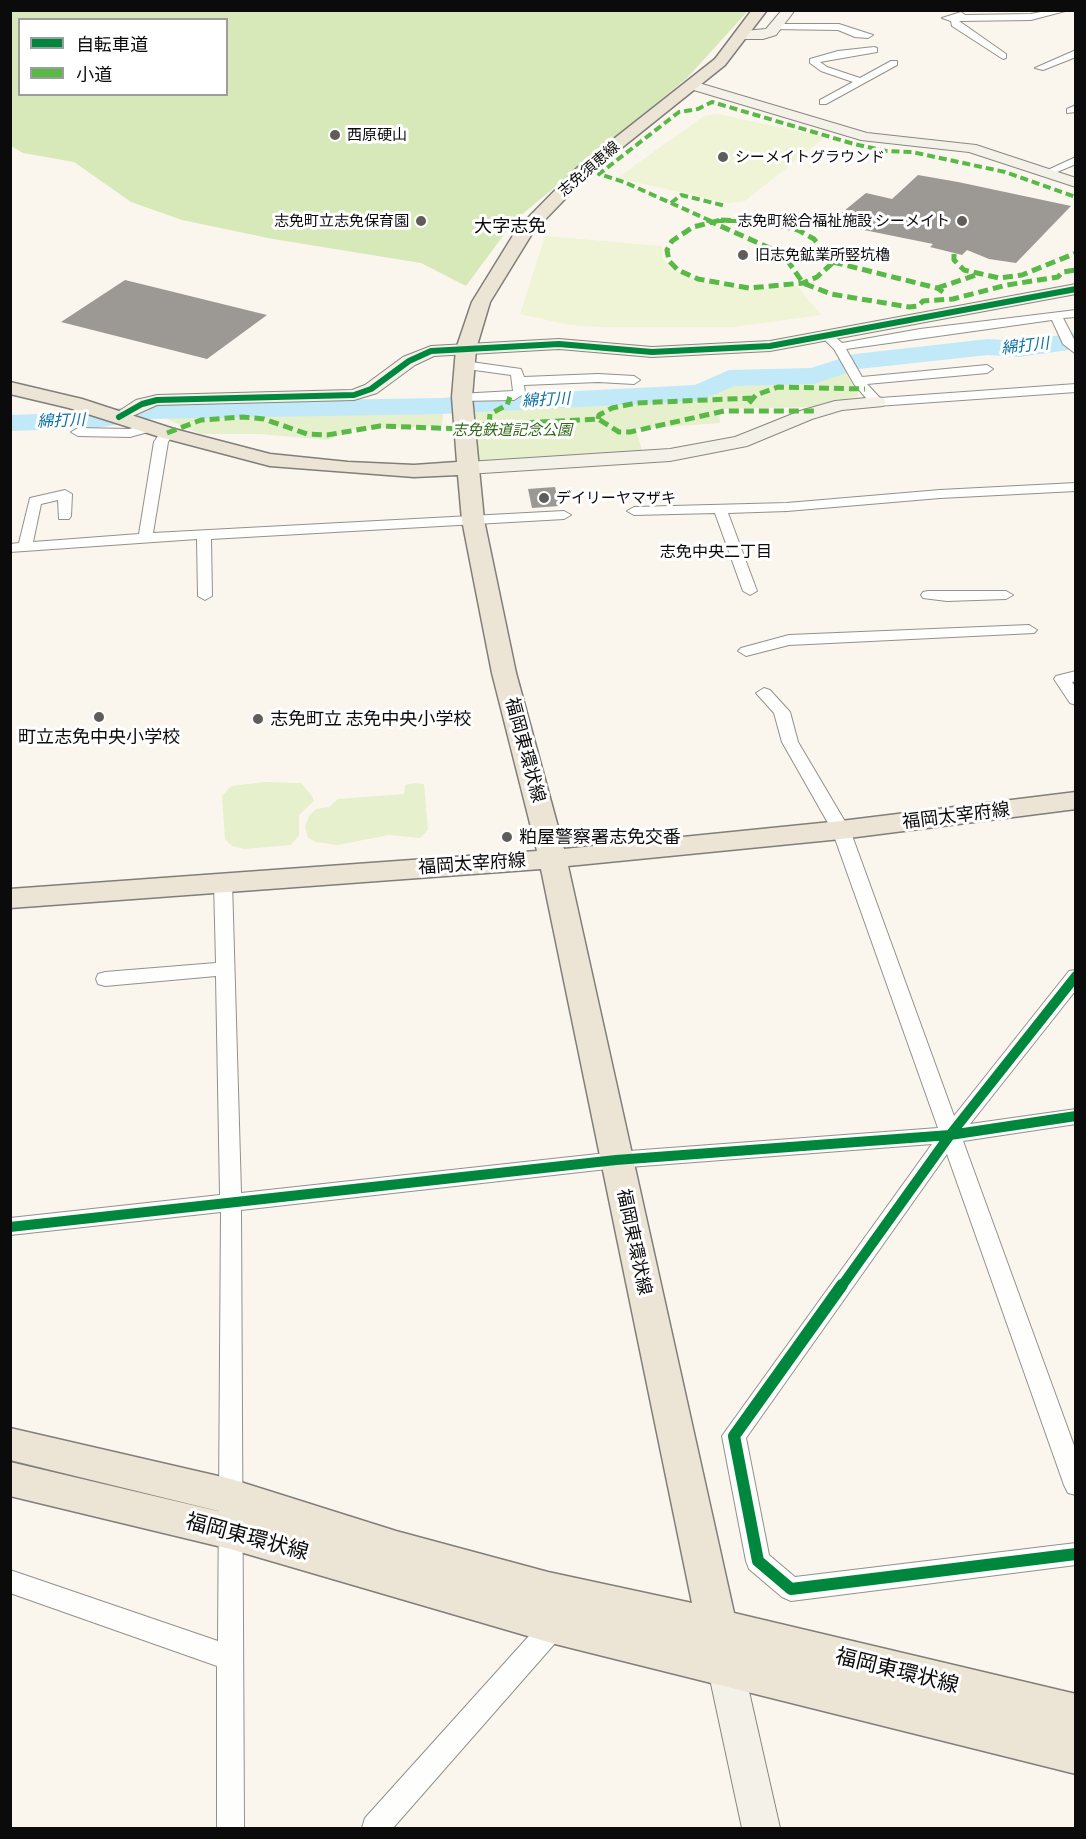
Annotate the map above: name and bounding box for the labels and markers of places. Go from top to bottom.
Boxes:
place label: 西原硬山 [347,126,407,144]
marker: 西原硬山 [328,128,342,142]
place label: シーメイトグラウンド [735,148,885,166]
marker: シーメイトグラウンド [716,150,730,164]
place label: 志免町立志免保育園 [274,212,409,230]
place label: 志免町総合福祉施設 シーメイト [737,212,950,230]
marker: 志免町立志免保育園 [414,214,428,228]
marker: 志免町総合福祉施設 シーメイト [955,214,969,228]
place label: 旧志免鉱業所竪坑櫓 [755,246,890,264]
marker: 旧志免鉱業所竪坑櫓 [736,248,750,262]
place label: デイリーヤマザキ [556,489,676,507]
marker: デイリーヤマザキ [537,491,551,505]
place label: 志免町立 志免中央小学校 [270,708,471,730]
marker: 町立志免中央小学校 [92,710,106,724]
marker: 志免町立 志免中央小学校 [251,712,265,726]
place label: 町立志免中央小学校 [18,726,180,748]
place label: 粕屋警察署志免交番 [519,826,681,848]
marker: 粕屋警察署志免交番 [500,830,514,844]

